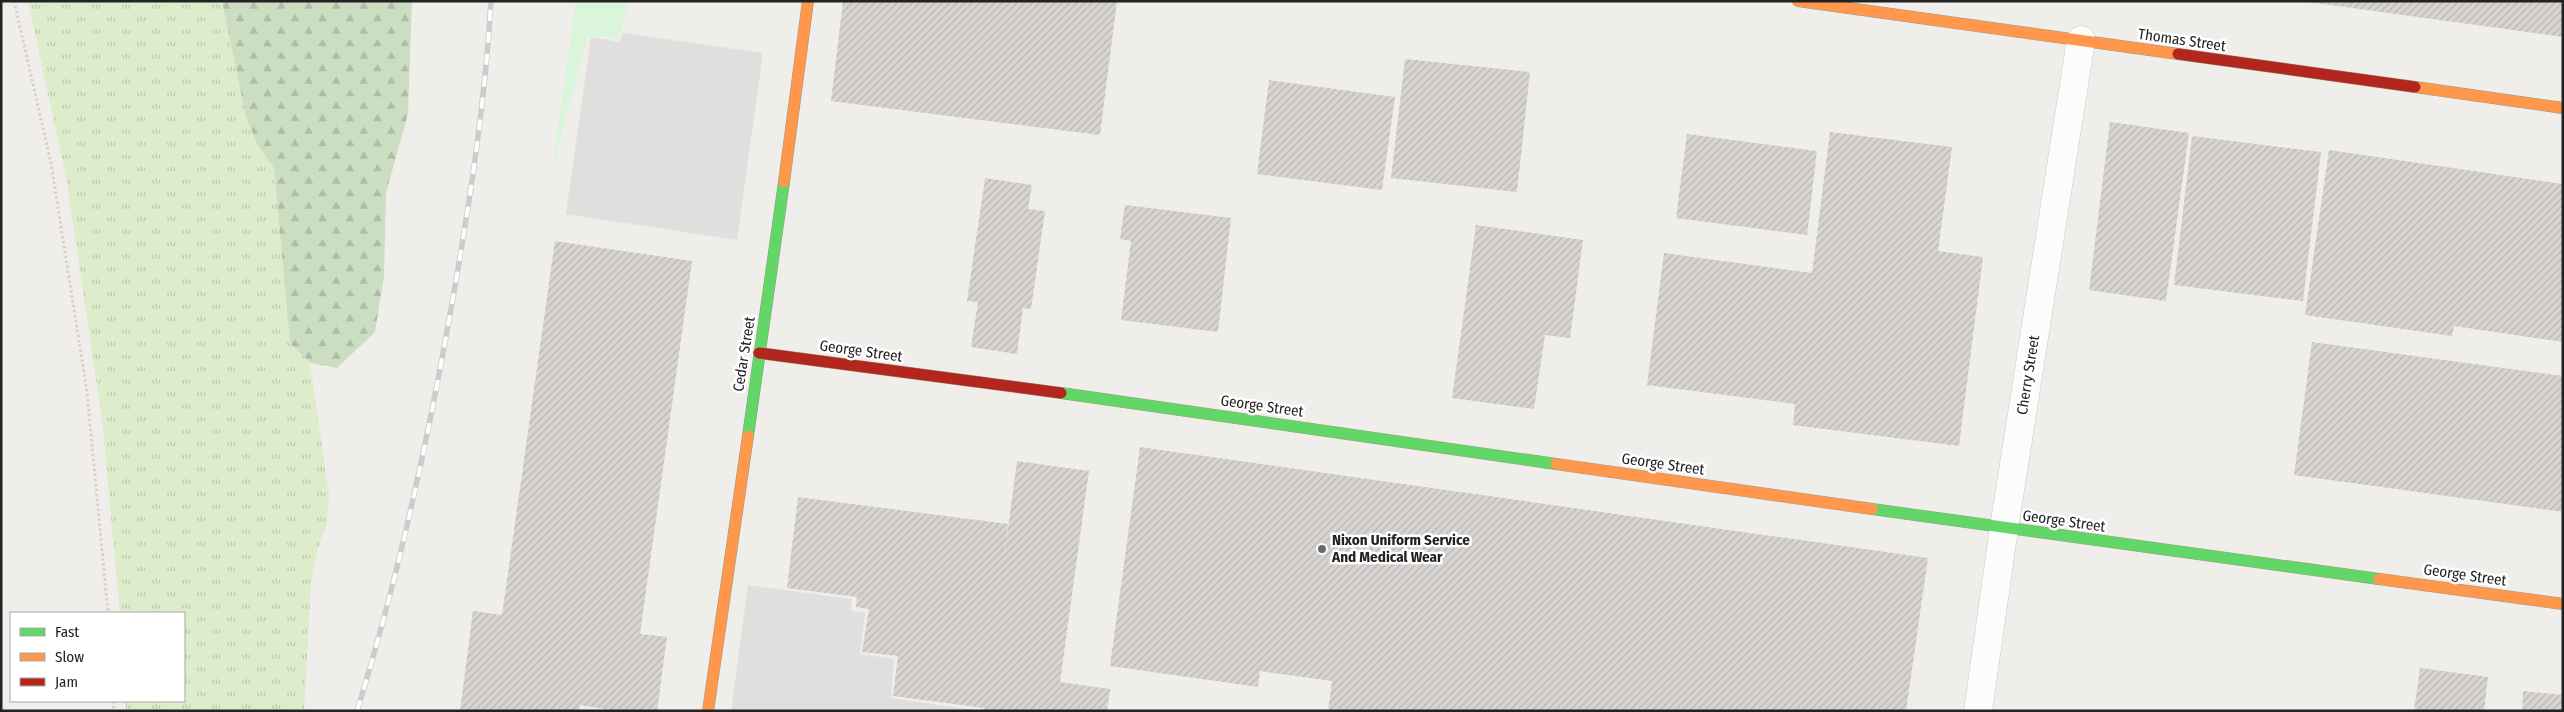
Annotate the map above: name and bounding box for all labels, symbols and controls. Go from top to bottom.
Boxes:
street label: Thomas Street [2137,25,2227,55]
street label: Cedar Street [729,315,759,393]
street label: Cherry Street [2013,334,2043,416]
street label: George Street [818,336,904,366]
street label: George Street [1219,391,1305,421]
street label: George Street [1620,449,1706,479]
street label: George Street [2021,506,2107,536]
place label: Nixon Uniform Service And Medical Wear [1331,531,1470,566]
marker: Nixon Uniform Service And Medical Wear [1316,543,1328,555]
street label: George Street [2422,560,2508,590]
legend [10,612,185,702]
text: Fast [55,623,79,641]
text: Slow [55,648,84,666]
text: Jam [55,673,78,691]

